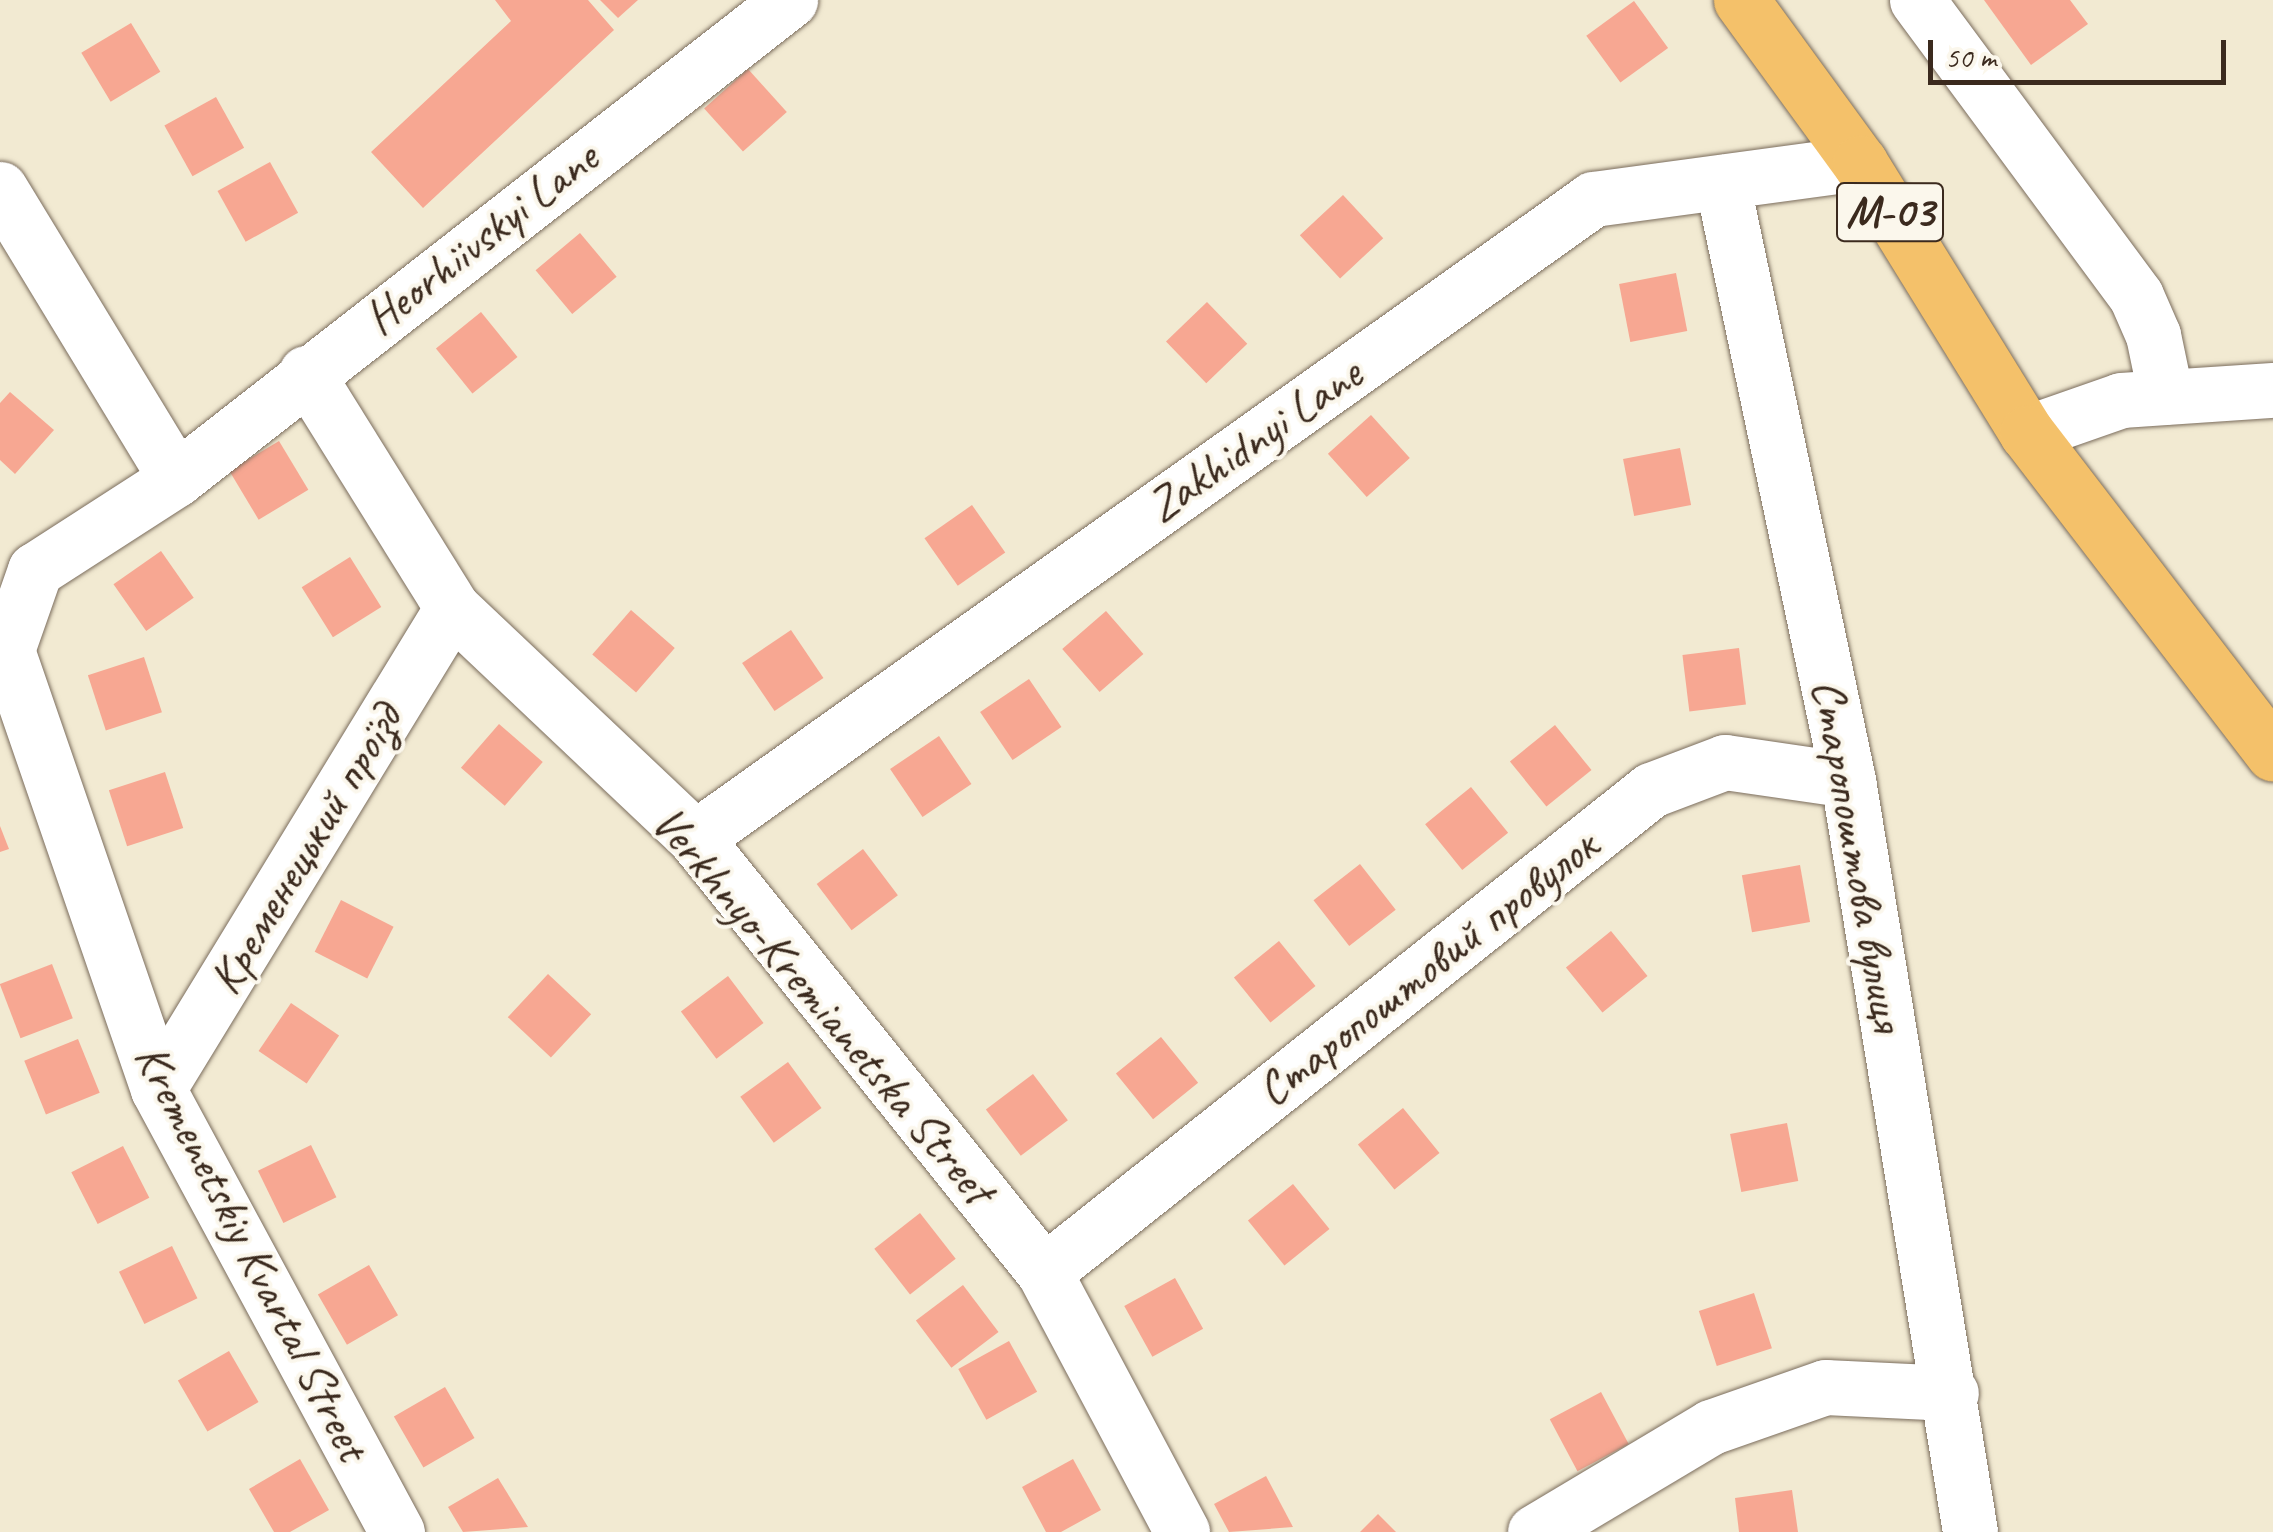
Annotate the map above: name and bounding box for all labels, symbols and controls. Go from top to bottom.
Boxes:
scale bar [1933,20,2230,82]
text: 50 m [1945,38,1996,76]
street label: Heorhiivskyi Lane [352,129,610,347]
road number: М-03 [1835,172,1945,252]
street label: Zakhidnyi Lane [1135,345,1373,535]
street label: Старопоштова вулиця [1798,673,1918,1037]
street label: Кременецький проїзд [196,694,414,1004]
street label: Verkhnyo-Kremianetska Street [640,794,1006,1216]
street label: Старопоштовий провулок [1245,817,1609,1119]
street label: Kremenetskiy Kvartal Street [122,1033,382,1471]

